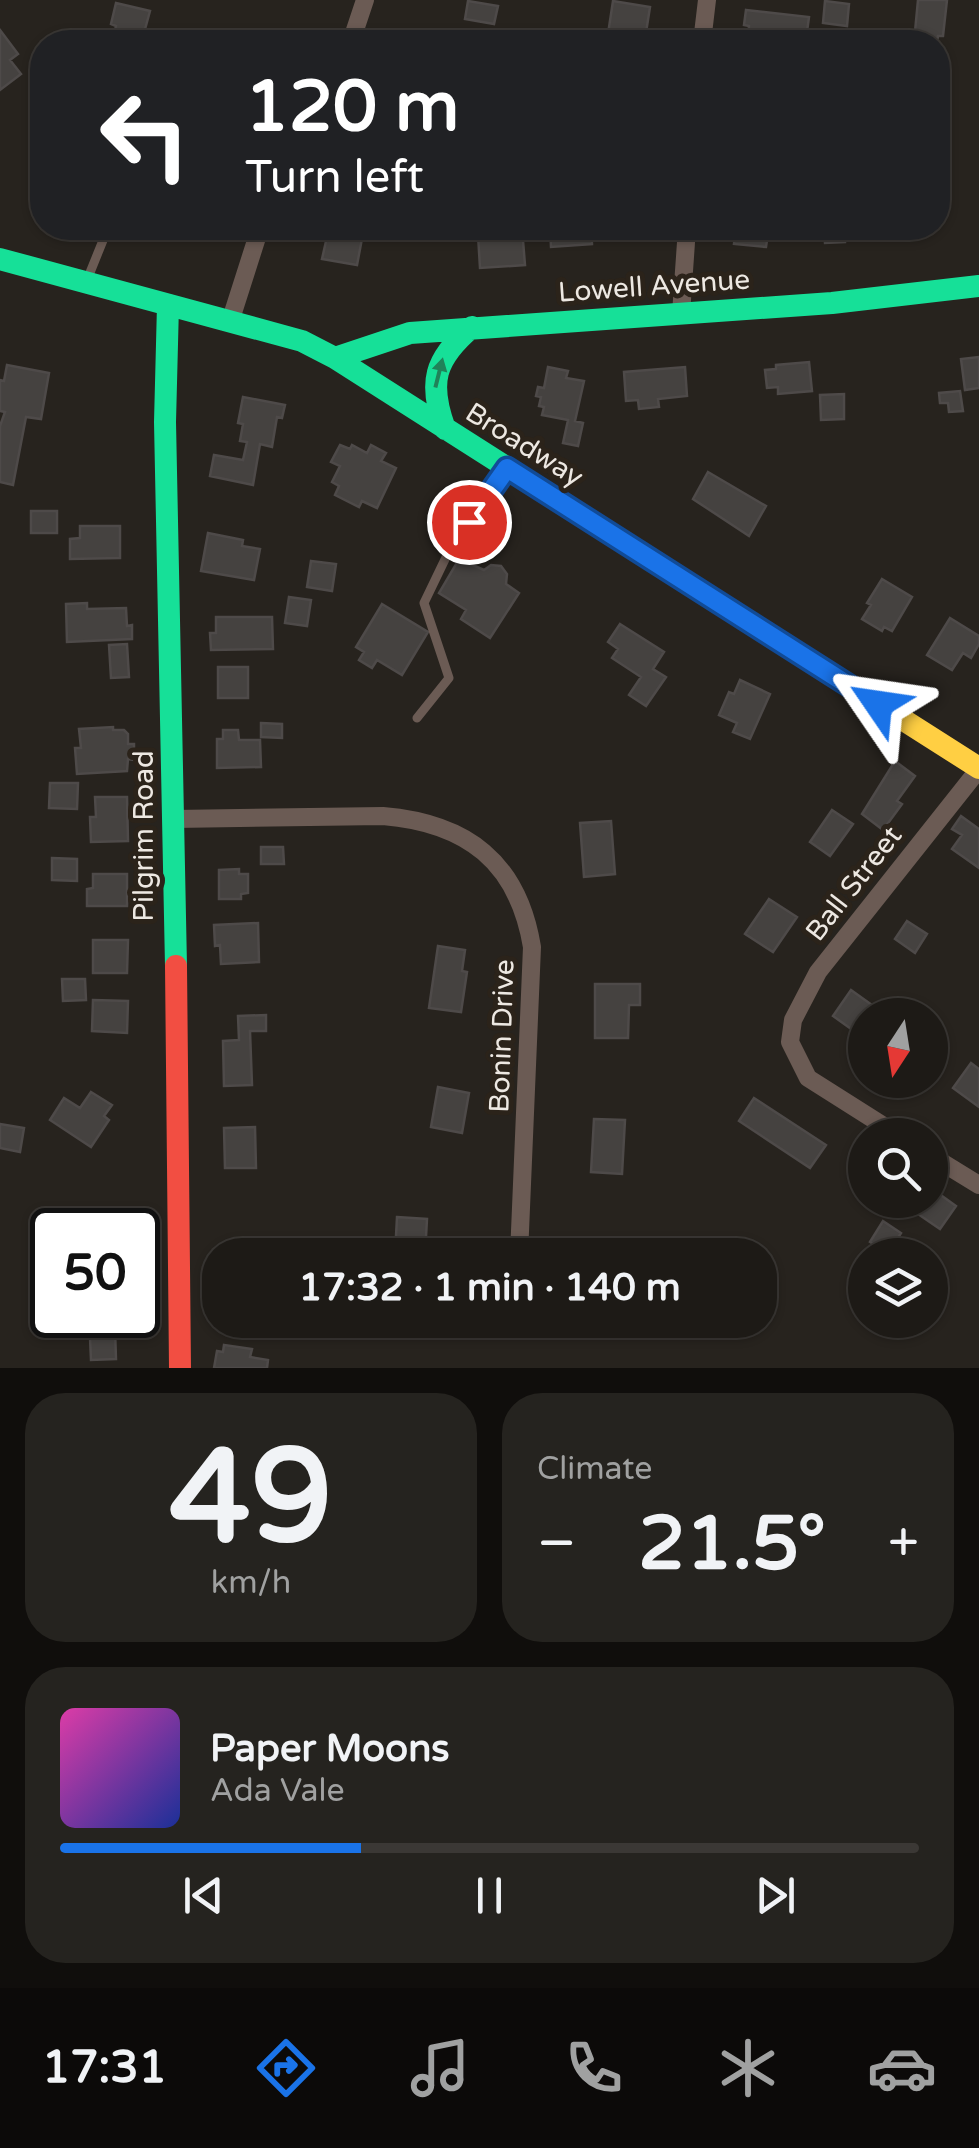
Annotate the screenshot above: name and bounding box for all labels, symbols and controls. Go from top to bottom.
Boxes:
text: 120 m [245,66,459,150]
icon: left [80,70,210,200]
text: Turn left [245,151,424,205]
street label: Lowell Avenue [557,262,751,310]
one-way arrow [431,357,447,388]
street label: Broadway [459,395,590,494]
pin [427,480,512,565]
icon: arrive [442,495,497,550]
position arrow [826,652,930,756]
street label: Pilgrim Road [127,750,161,922]
street label: Ball Street [798,819,909,948]
street label: Bonin Drive [482,959,522,1113]
north arrow [848,998,948,1098]
map controls [848,998,948,1338]
button: search [848,1118,948,1218]
speed limit sign: 50 [30,1208,160,1338]
button: layers [848,1238,948,1338]
text: 17:32 · 1 min · 140 m [298,1265,681,1311]
text: 49 [169,1421,333,1577]
text: Climate [537,1450,652,1488]
text: 21.5° [638,1499,826,1589]
text: − [537,1511,576,1577]
text: + [888,1511,919,1577]
text: km/h [211,1564,291,1602]
text: Paper Moons [210,1726,450,1772]
text: Ada Vale [210,1772,345,1810]
icon: previous [176,1868,231,1923]
icon: pause [462,1868,517,1923]
icon: next [748,1868,803,1923]
icon: directions [251,2033,321,2103]
icon: music [405,2033,475,2103]
icon: phone [559,2033,629,2103]
icon: climate [713,2033,783,2103]
icon: car [867,2033,937,2103]
text: 17:31 [42,2041,167,2095]

